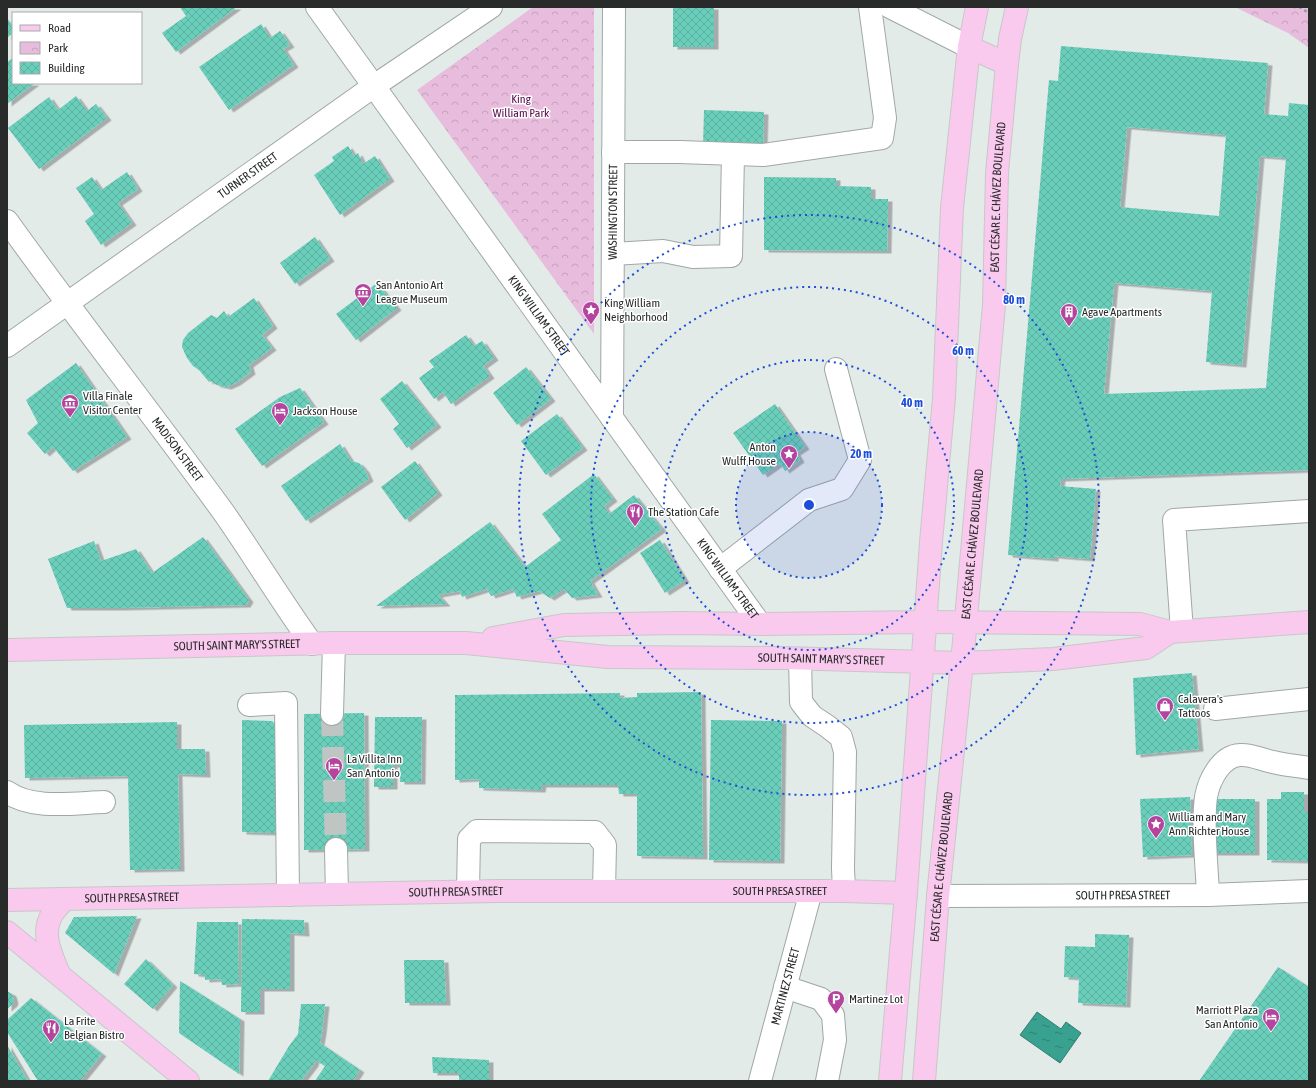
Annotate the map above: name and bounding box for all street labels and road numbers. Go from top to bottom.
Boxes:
street label: EAST CÉSAR E. CHÁVEZ BOULEVARD [988,121,1009,273]
street label: TURNER STREET [215,149,281,201]
street label: WASHINGTON STREET [606,163,620,260]
street label: KING WILLIAM STREET [505,273,573,359]
street label: MADISON STREET [149,415,206,485]
street label: EAST CÉSAR E. CHÁVEZ BOULEVARD [959,468,986,620]
street label: KING WILLIAM STREET [694,536,762,622]
street label: SOUTH SAINT MARY'S STREET [173,637,301,653]
street label: SOUTH SAINT MARY'S STREET [758,651,886,668]
street label: EAST CÉSAR E. CHÁVEZ BOULEVARD [928,791,956,942]
street label: SOUTH PRESA STREET [409,884,504,900]
street label: SOUTH PRESA STREET [733,884,828,898]
street label: SOUTH PRESA STREET [1076,888,1171,902]
street label: SOUTH PRESA STREET [85,890,180,906]
street label: MARTINEZ STREET [768,945,803,1027]

